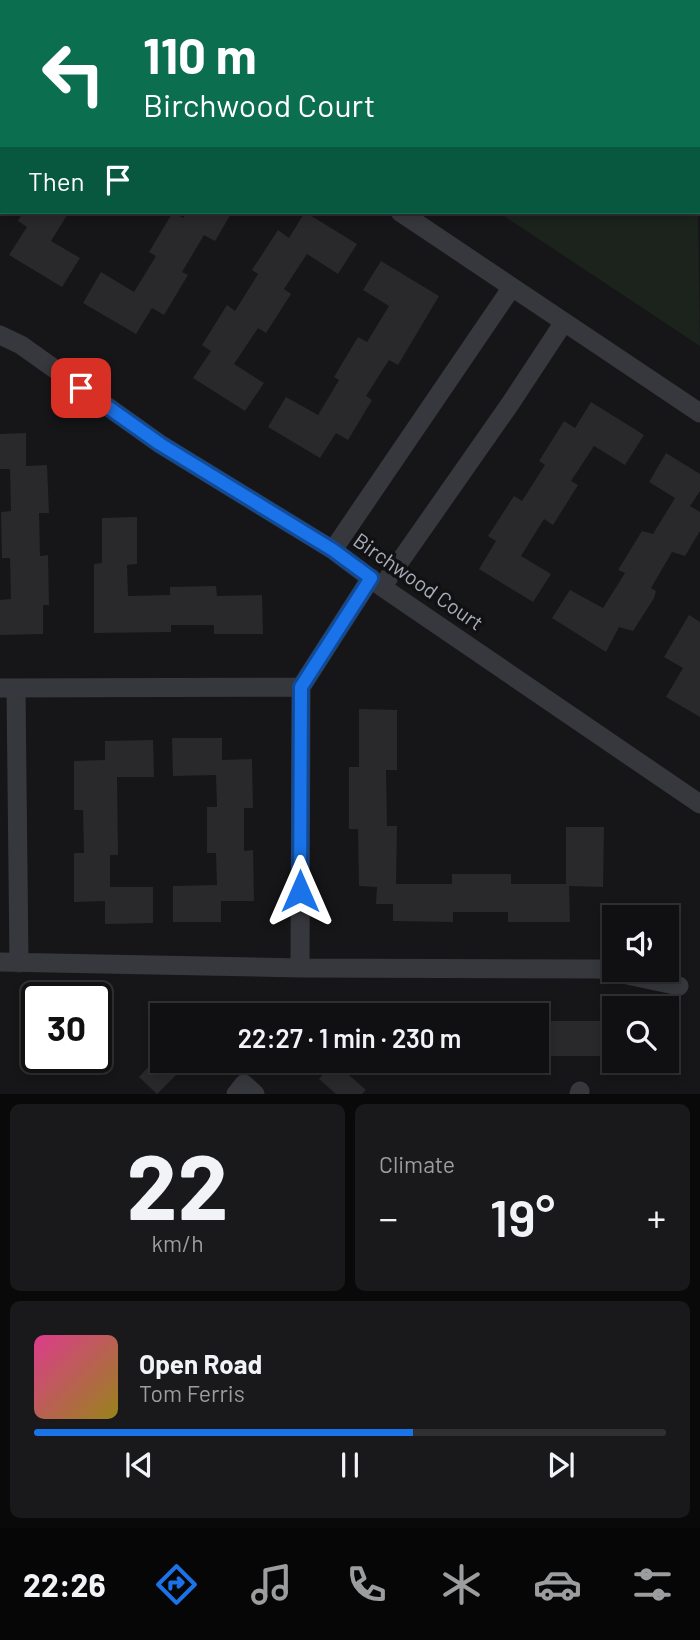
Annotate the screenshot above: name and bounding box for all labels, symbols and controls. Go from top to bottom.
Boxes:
text: 110 m [143,25,257,84]
icon: left [28,28,119,119]
text: Birchwood Court [143,85,375,123]
icon: arrive [99,161,137,199]
text: Then [28,165,85,196]
pin [51,358,111,418]
icon: arrive [62,369,100,407]
street label: Birchwood Court [349,527,488,635]
position arrow [263,854,337,928]
map controls [602,905,679,1073]
button: sound [602,905,679,982]
speed limit sign: 30 [21,982,112,1073]
button: search [602,996,679,1073]
text: 22:27 · 1 min · 230 m [238,1022,461,1053]
text: 22 [127,1129,228,1238]
text: Climate [379,1150,455,1178]
text: 19° [490,1185,555,1247]
text: − [379,1194,398,1240]
text: + [647,1194,666,1240]
text: km/h [151,1229,204,1257]
text: Open Road [139,1348,262,1379]
text: Tom Ferris [139,1379,245,1407]
icon: previous [120,1446,158,1484]
icon: pause [331,1446,369,1484]
icon: next [542,1446,580,1484]
icon: directions [152,1560,201,1609]
icon: music [247,1560,296,1609]
icon: phone [342,1560,391,1609]
icon: climate [437,1560,486,1609]
icon: car [533,1560,582,1609]
icon: filters [628,1560,677,1609]
text: 22:26 [23,1565,106,1603]

